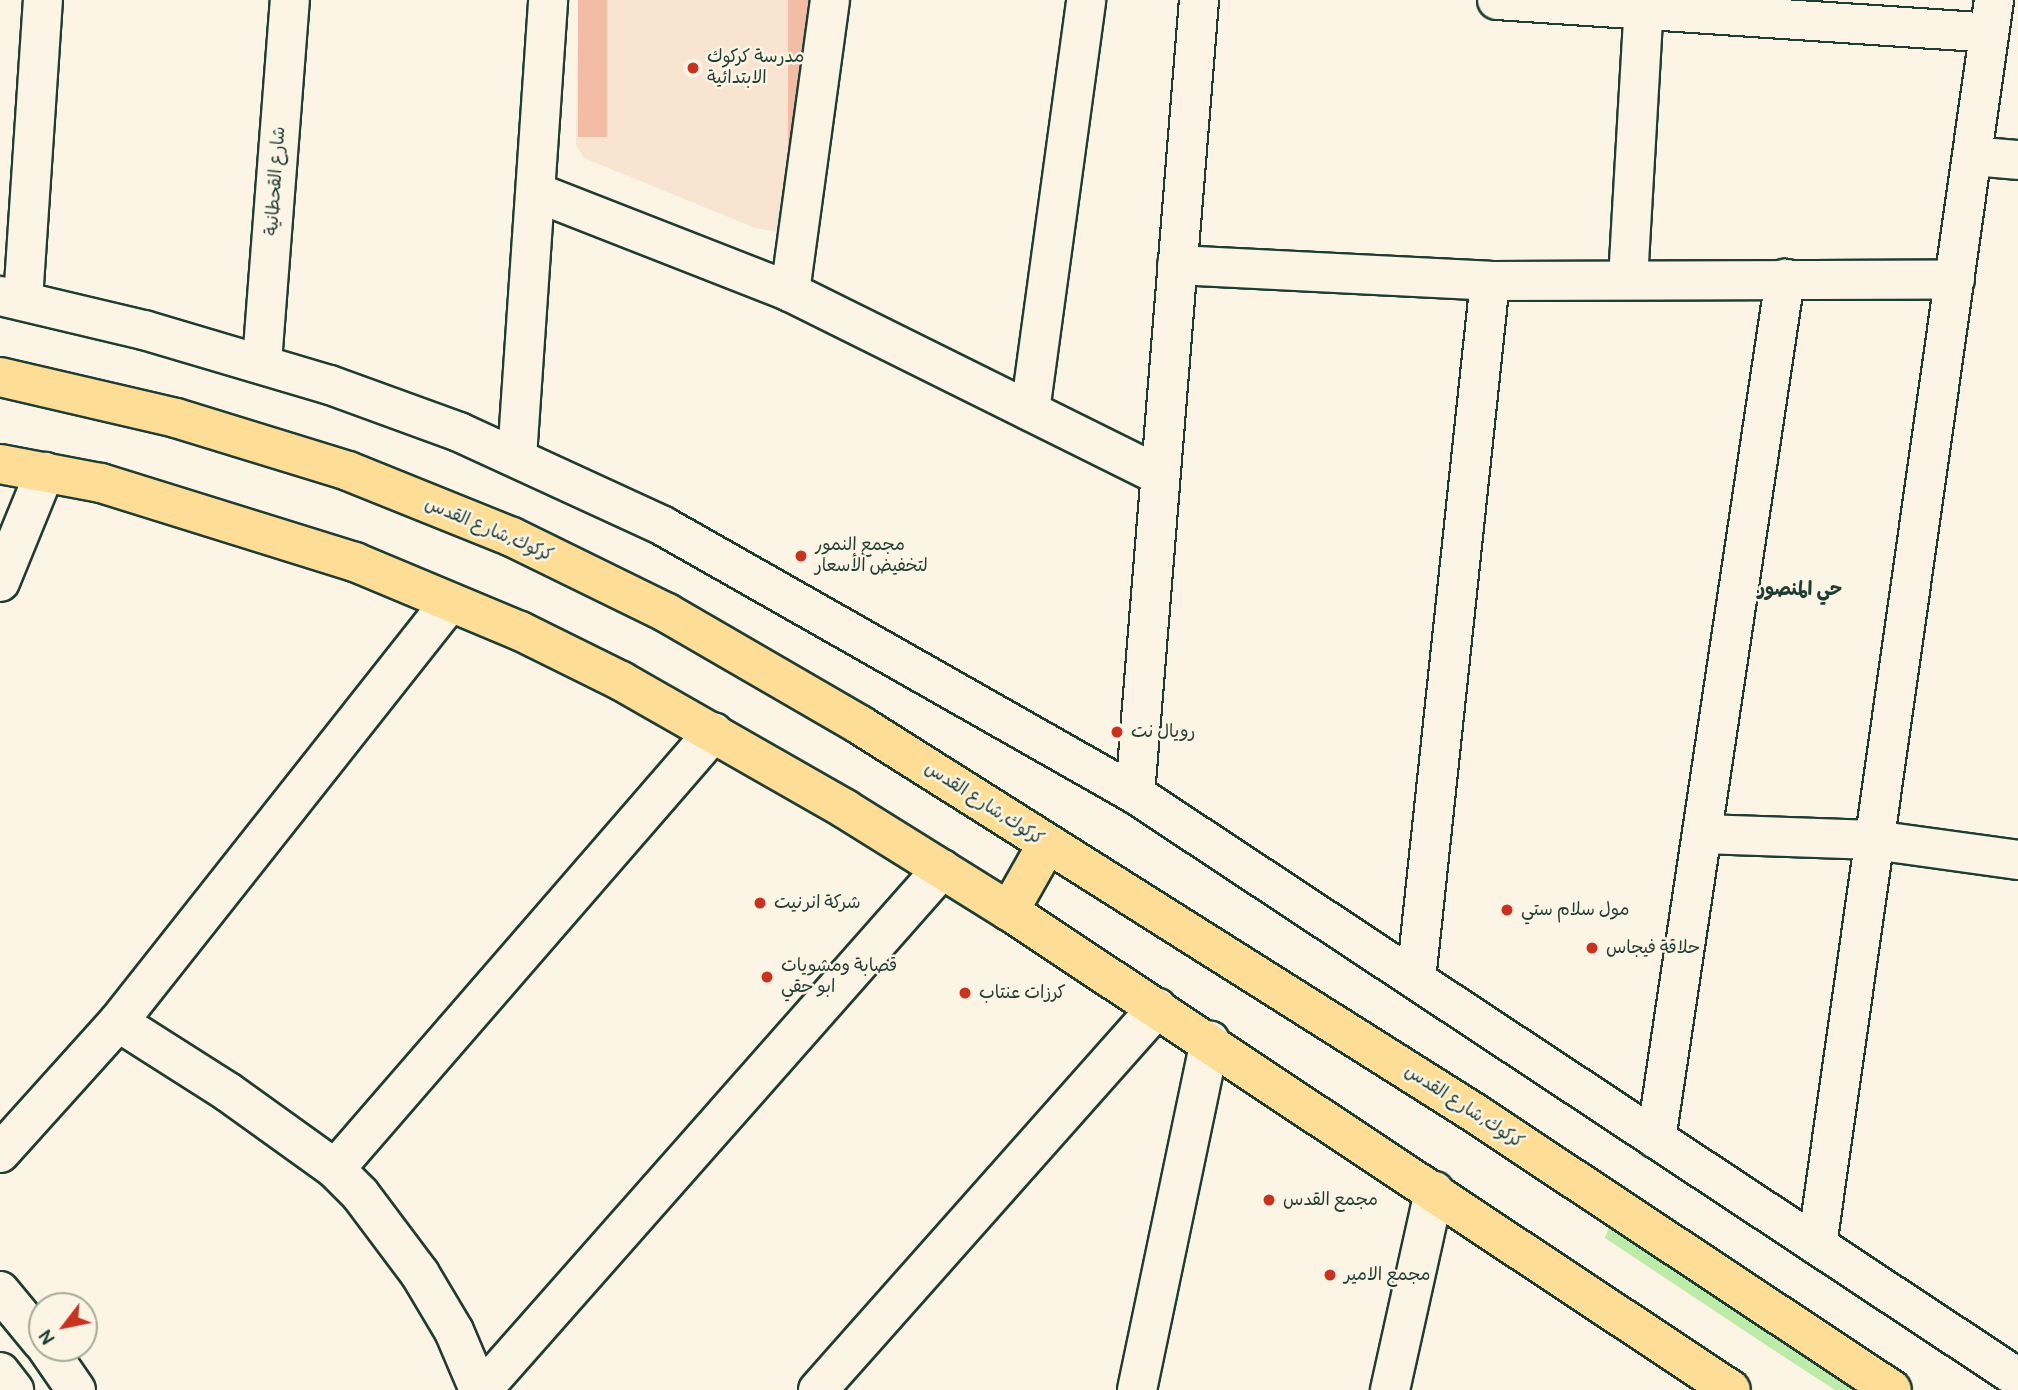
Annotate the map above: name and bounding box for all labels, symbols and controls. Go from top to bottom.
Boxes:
place label: مدرسة كركوك الابتدائية [707,47,804,90]
marker: مدرسة كركوك الابتدائية [685,60,701,76]
street label: شارع القحطانية [261,126,291,236]
street label: كركوك,شارع القدس [421,493,557,567]
place label: مجمع النمور لتخفيض الأسعار [815,535,928,578]
marker: مجمع النمور لتخفيض الأسعار [793,548,809,564]
district label: حي المنصور [1758,579,1842,601]
place label: رويال نت [1131,721,1195,743]
marker: رويال نت [1109,724,1125,740]
street label: كركوك,شارع القدس [920,757,1048,851]
place label: شركة انرنيت [774,892,861,914]
marker: شركة انرنيت [752,895,768,911]
place label: مول سلام ستي [1521,899,1630,921]
marker: مول سلام ستي [1499,902,1515,918]
place label: حلاقة فيجاس [1606,937,1700,959]
marker: حلاقة فيجاس [1584,940,1600,956]
place label: قصابة ومشويات ابو حقي [781,956,897,998]
marker: قصابة ومشويات ابو حقي [759,969,775,985]
place label: كرزات عنتاب [979,982,1066,1004]
marker: كرزات عنتاب [957,985,973,1001]
street label: كركوك,شارع القدس [1400,1060,1528,1154]
place label: مجمع القدس [1283,1189,1378,1211]
marker: مجمع القدس [1261,1192,1277,1208]
place label: مجمع الامير [1344,1264,1430,1286]
marker: مجمع الامير [1322,1267,1338,1283]
north arrow [28,1292,98,1362]
text: N [33,1325,60,1349]

